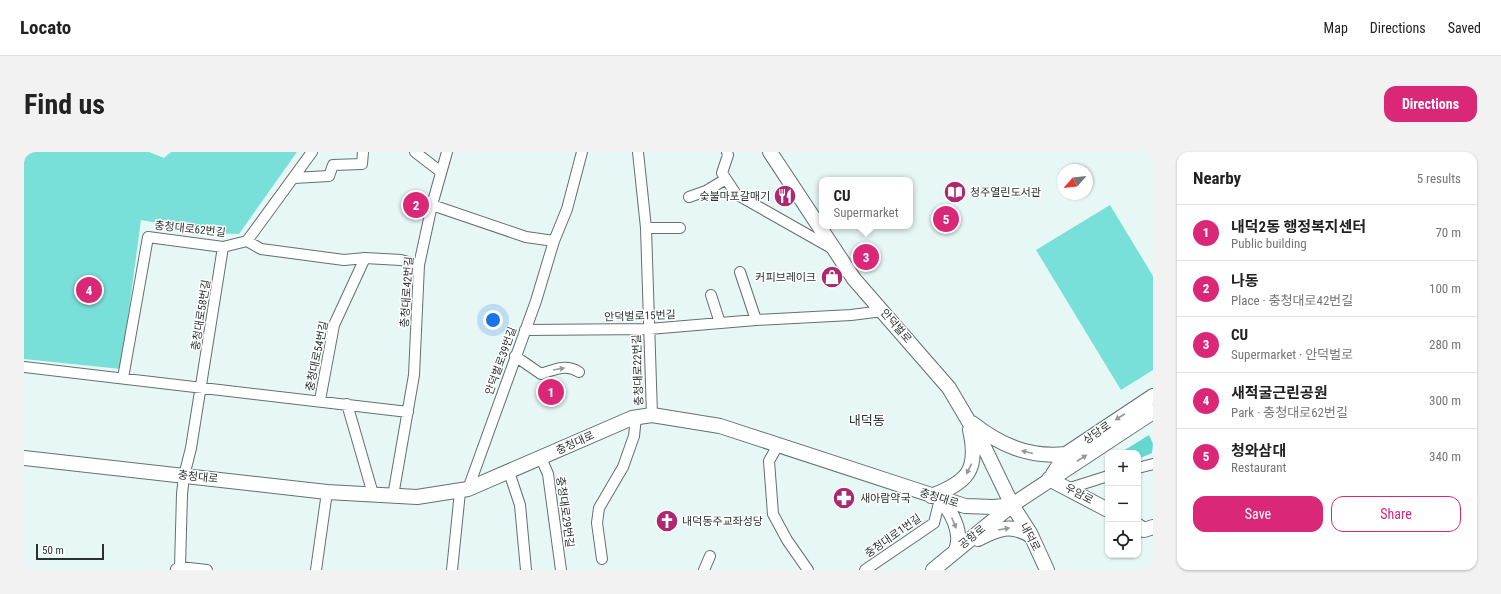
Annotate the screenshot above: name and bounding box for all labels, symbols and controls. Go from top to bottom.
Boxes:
text: Locato [20,16,71,39]
text: Map [1324,20,1348,36]
text: Directions [1370,20,1426,36]
text: Saved [1448,20,1481,36]
button: Directions [1384,86,1477,122]
text: Find us [24,88,105,121]
north arrow [1057,164,1093,200]
text: Nearby [1193,168,1241,188]
text: 5 results [1417,171,1461,186]
popup [819,177,913,229]
library icon: 청주열린도서관 [942,179,968,205]
restaurant icon: 숯불마포갈매기 [772,183,798,209]
place label: 청주열린도서관 [970,186,1041,199]
text: CU [833,187,851,205]
pin: 2 [403,190,429,220]
place label: 숯불마포갈매기 [699,190,770,203]
pin: 5 [933,204,959,234]
text: Supermarket [833,205,899,220]
text: 내덕2동 행정복지센터 [1231,218,1366,236]
street label: 충청대로62번길 [154,219,226,239]
text: 1 [1203,225,1209,240]
text: 70 m [1435,225,1461,240]
text: Public building [1231,236,1307,251]
pin: 3 [853,242,879,272]
street label: 충청대로42번길 [398,256,416,328]
shop icon: 커피브레이크 [819,264,845,290]
place label: 커피브레이크 [755,271,816,284]
text: 나동 [1231,272,1259,290]
pin: 4 [76,275,102,305]
street label: 충청대로58번길 [189,279,213,351]
text: 2 [1203,281,1209,296]
text: 100 m [1429,281,1461,296]
text: Place · 충청대로42번길 [1231,293,1353,308]
street label: 안덕벌로 [878,306,914,346]
street label: 안덕벌로15번길 [604,308,676,324]
your location [483,310,503,330]
street label: 충청대로54번길 [303,320,331,392]
street label: 안덕벌로39번길 [483,325,519,397]
text: CU [1231,326,1248,344]
street label: 충청대로22번길 [630,334,646,406]
text: 3 [1203,337,1209,352]
text: 280 m [1429,337,1461,352]
text: Supermarket · 안덕벌로 [1231,347,1353,362]
one-way arrow [552,366,565,372]
pin: 1 [538,377,564,407]
text: 새적굴근린공원 [1231,384,1328,402]
text: 4 [1203,393,1209,408]
text: 300 m [1429,393,1461,408]
text: Park · 충청대로62번길 [1231,405,1348,420]
district label: 내덕동 [849,413,885,428]
one-way arrow [1115,413,1125,421]
street label: 상당로 [1081,419,1113,447]
street label: 충청대로 [554,429,596,457]
text: 청와삼대 [1231,442,1286,460]
one-way arrow [1021,449,1033,455]
text: 5 [1203,449,1209,464]
text: 340 m [1429,449,1461,464]
map controls [1105,450,1141,558]
button: + [1105,450,1141,486]
one-way arrow [1077,454,1087,462]
text: Restaurant [1231,460,1286,475]
one-way arrow [966,463,972,475]
street label: 충청대로 [177,468,219,486]
street label: 충청대로29번길 [554,476,576,548]
street label: 우암로 [1063,481,1095,507]
pharmacy icon: 새아람약국 [831,485,857,511]
street label: 충청대로 [918,486,960,510]
button: − [1105,486,1141,522]
place label: 새아람약국 [860,492,911,505]
button: Save [1193,496,1323,532]
button: Share [1331,496,1461,532]
church icon: 내덕동주교좌성당 [654,508,680,534]
street label: 충청대로1번길 [862,512,924,560]
place label: 내덕동주교좌성당 [682,515,763,528]
one-way arrow [952,518,958,530]
street label: 내덕로 [1017,521,1043,553]
street label: 공항로 [956,522,988,552]
button: locate [1105,522,1141,558]
one-way arrow [998,526,1011,532]
scale bar [36,542,104,561]
text: 50 m [42,544,64,557]

